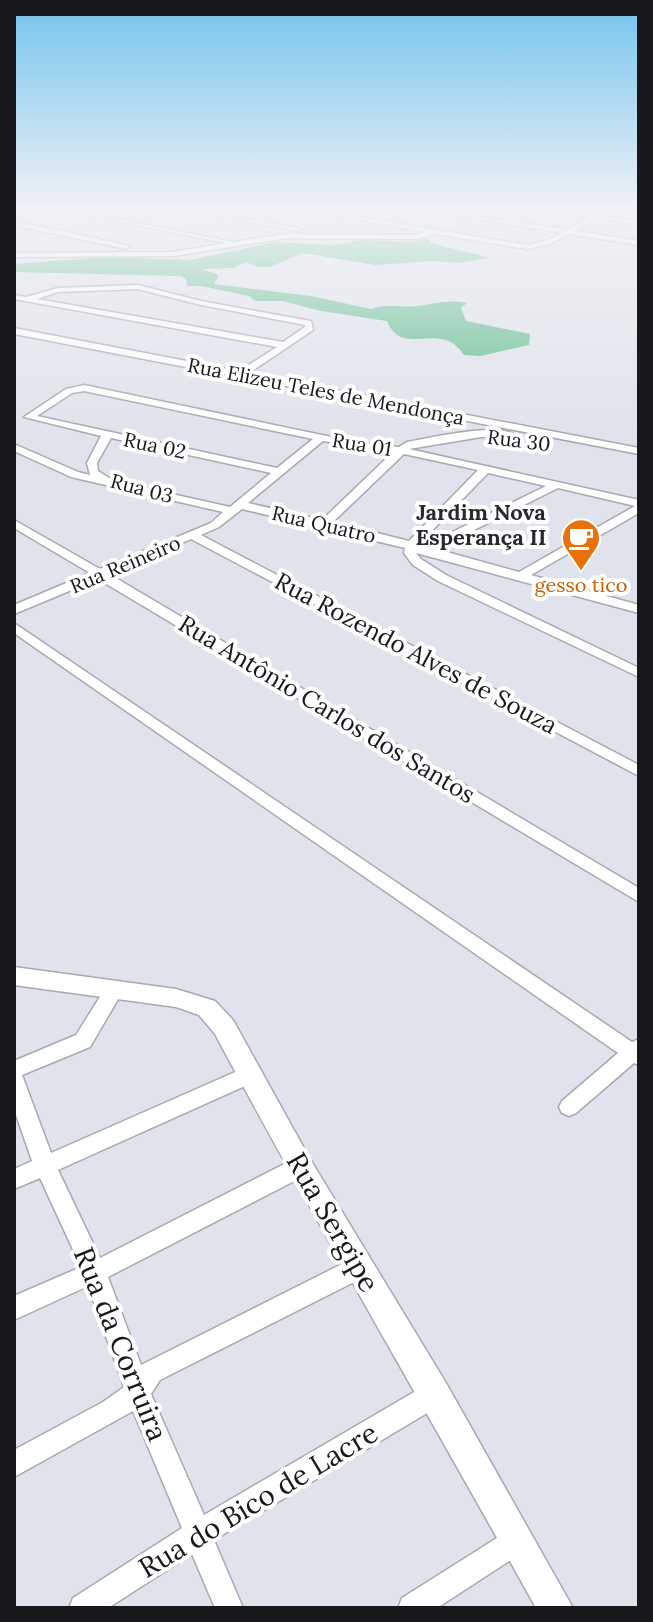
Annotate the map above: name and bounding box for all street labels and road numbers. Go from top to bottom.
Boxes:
street label: Rua Elizeu Teles de Mendonça [186,352,466,430]
street label: Rua 30 [486,424,552,456]
street label: Rua 02 [122,426,188,464]
street label: Rua 01 [331,427,393,461]
street label: Rua 03 [108,468,176,508]
street label: Rua Quatro [270,500,378,548]
street label: Rua Reineiro [66,529,184,599]
street label: Rua Rozendo Alves de Souza [269,565,563,741]
street label: Rua Antônio Carlos dos Santos [173,608,481,810]
street label: Rua Sergipe [279,1146,387,1298]
street label: Rua da Corruira [66,1242,176,1446]
street label: Rua do Bico de Lacre [132,1414,384,1586]

